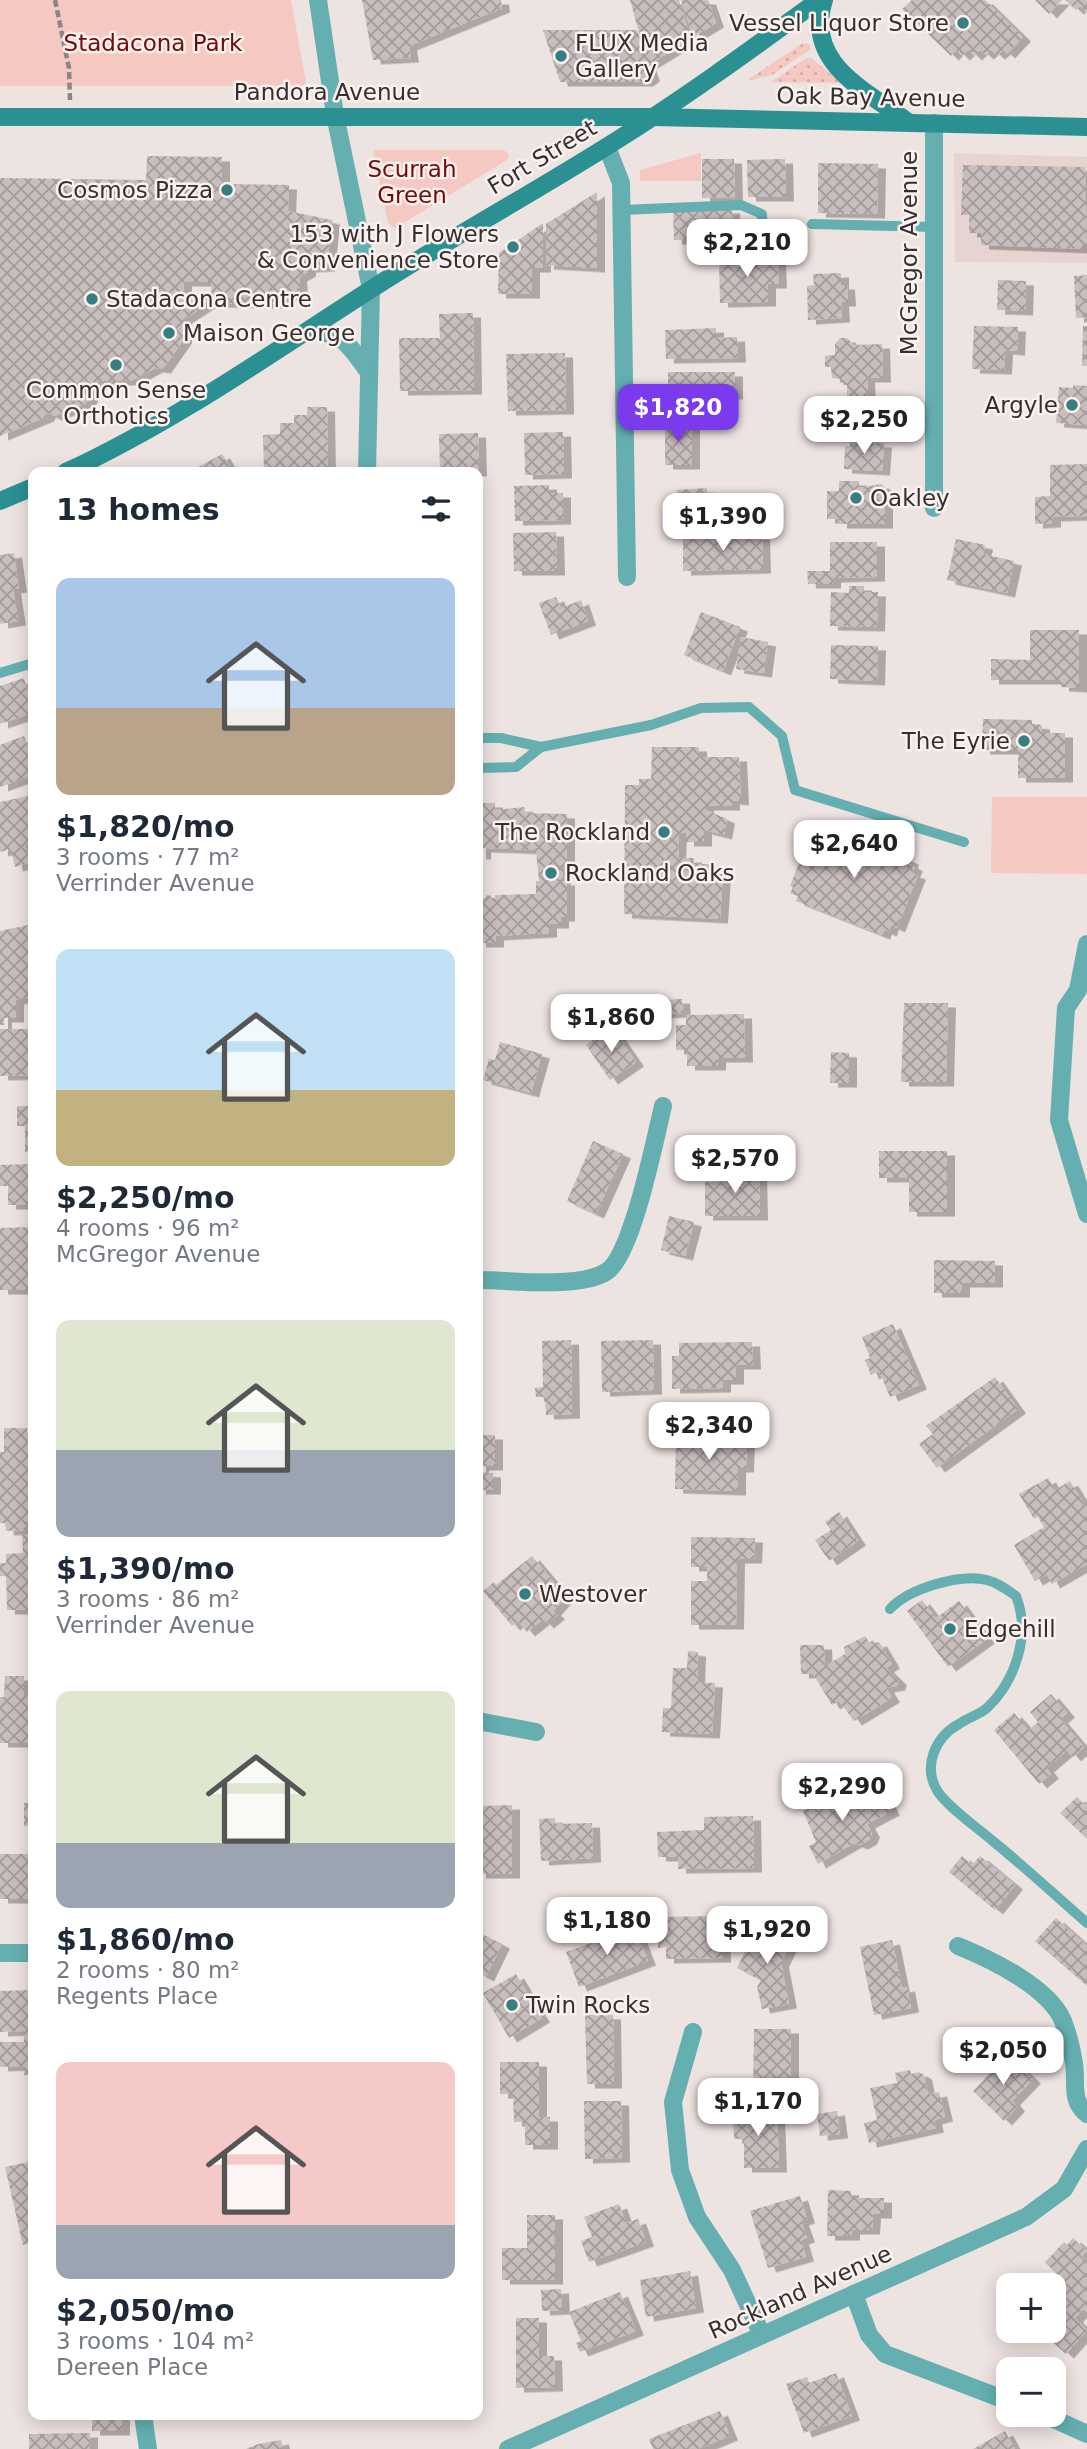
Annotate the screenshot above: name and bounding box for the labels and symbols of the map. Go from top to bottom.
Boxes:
place label: Vessel Liquor Store [729,10,949,36]
marker: Vessel Liquor Store [955,15,971,31]
park label: Stadacona Park [64,30,243,56]
place label: FLUX Media Gallery [575,30,709,82]
marker: FLUX Media Gallery [553,48,569,64]
street label: Pandora Avenue [234,79,420,105]
street label: Oak Bay Avenue [776,82,966,112]
street label: Fort Street [483,114,601,200]
street label: McGregor Avenue [896,151,922,355]
park label: Scurrah Green [367,156,457,208]
place label: Cosmos Pizza [57,177,213,203]
marker: Cosmos Pizza [219,182,235,198]
pin: $2,210 [690,219,804,279]
place label: 153 with J Flowers & Convenience Store [257,221,499,273]
marker: 153 with J Flowers & Convenience Store [505,239,521,255]
place label: Stadacona Centre [106,286,312,312]
marker: Stadacona Centre [84,291,100,307]
place label: Maison George [183,320,355,346]
marker: Maison George [161,325,177,341]
marker: Common Sense Orthotics [108,357,124,373]
place label: Common Sense Orthotics [26,377,206,429]
pin: $1,820 [621,384,735,444]
place label: Argyle [984,392,1058,418]
pin: $2,250 [807,396,921,456]
marker: Argyle [1064,397,1080,413]
place label: Oakley [870,485,950,511]
marker: Oakley [848,490,864,506]
pin: $1,390 [666,494,780,553]
place label: The Eyrie [901,728,1010,754]
marker: The Eyrie [1016,733,1032,749]
place label: The Rockland [494,819,650,845]
pin: $2,640 [797,820,911,880]
marker: The Rockland [656,824,672,840]
place label: Rockland Oaks [565,860,734,886]
marker: Rockland Oaks [543,865,559,881]
pin: $1,860 [554,995,668,1054]
pin: $2,570 [678,1136,792,1195]
pin: $2,340 [652,1402,766,1462]
place label: Westover [539,1581,647,1607]
marker: Westover [517,1586,533,1602]
place label: Edgehill [964,1616,1056,1642]
marker: Edgehill [942,1621,958,1637]
pin: $2,290 [785,1764,899,1823]
pin: $1,180 [550,1898,664,1957]
pin: $1,920 [710,1906,824,1966]
place label: Twin Rocks [525,1992,650,2018]
marker: Twin Rocks [504,1997,520,2013]
pin: $2,050 [946,2028,1060,2087]
pin: $1,170 [701,2078,815,2138]
street label: Rockland Avenue [705,2240,895,2344]

